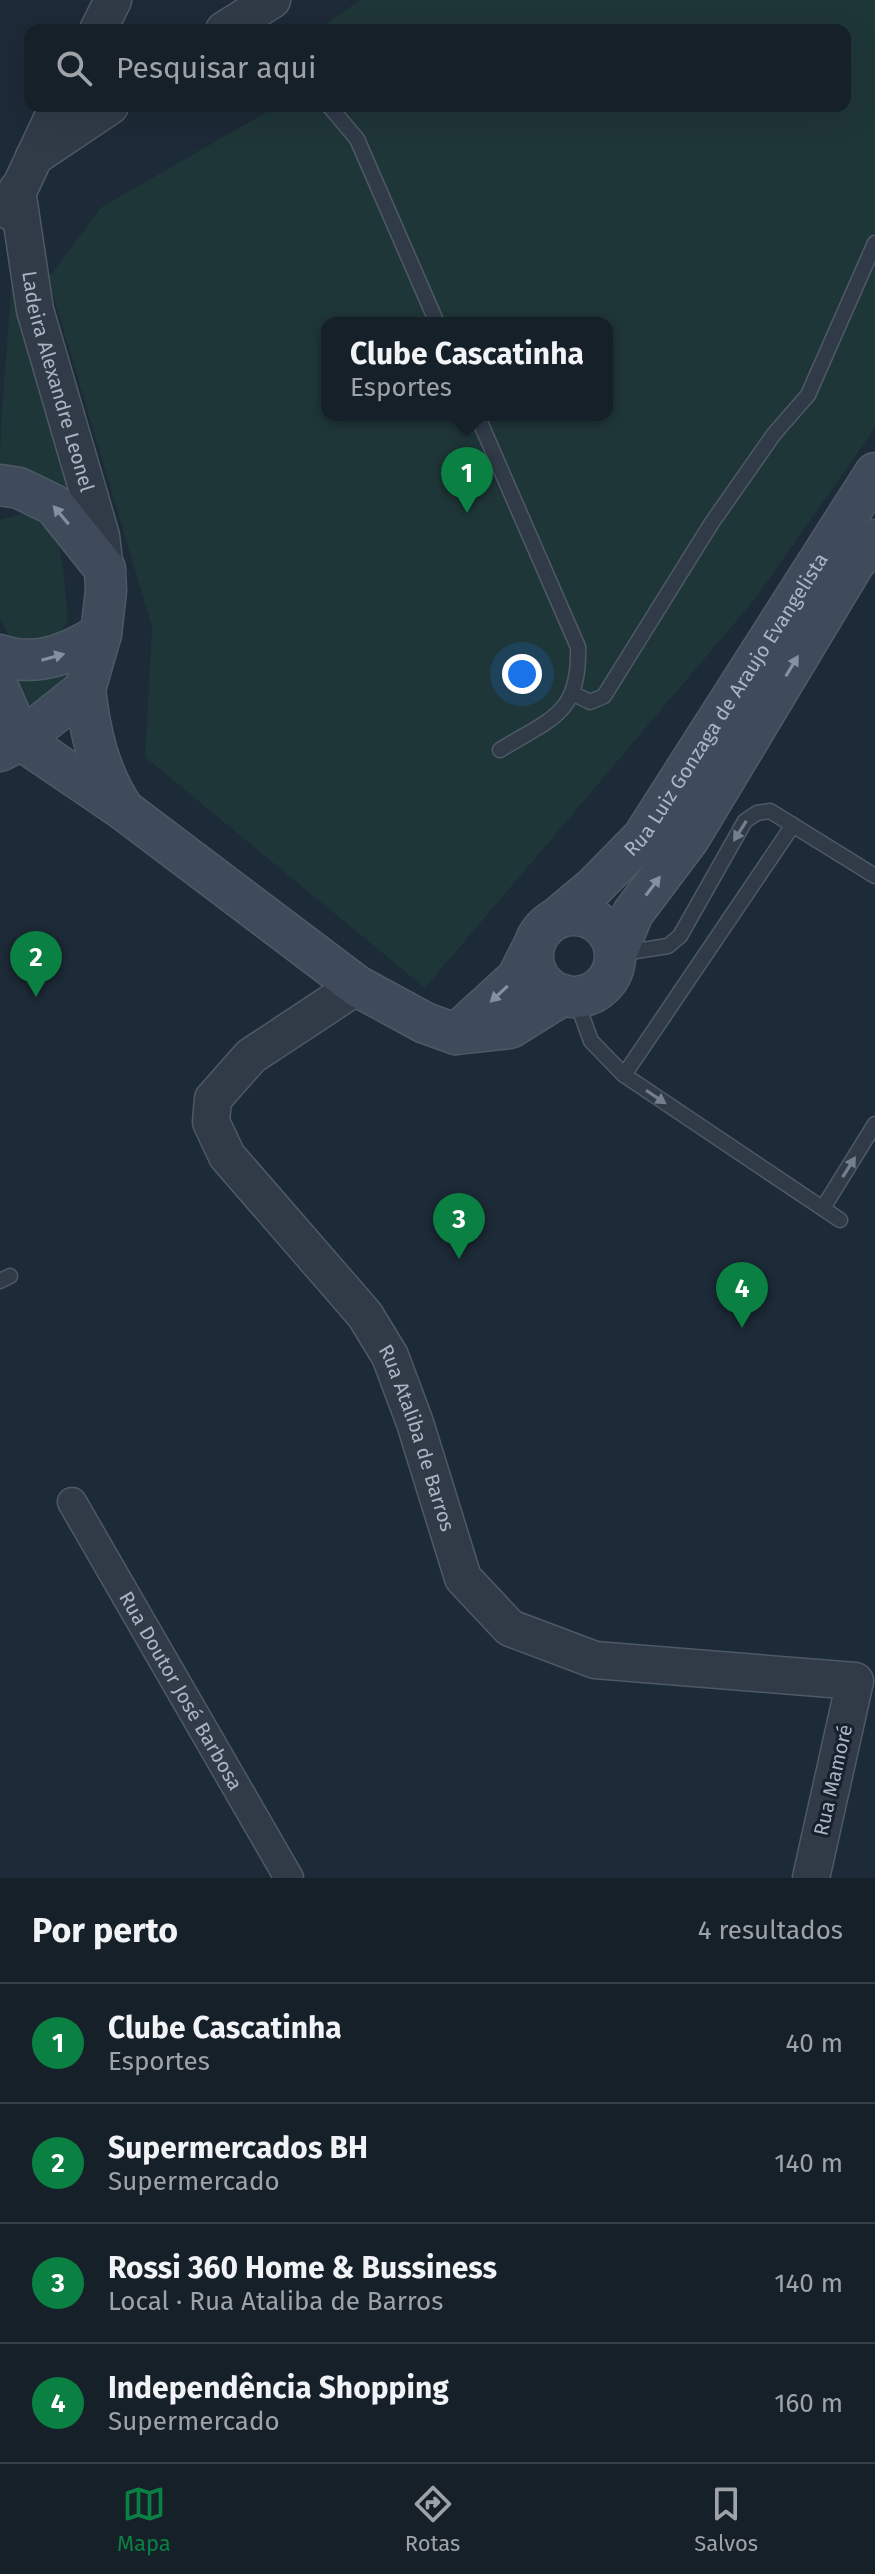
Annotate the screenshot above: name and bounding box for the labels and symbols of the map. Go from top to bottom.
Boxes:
street label: Ladeira Alexandre Leonel [17,269,99,495]
pin: 1 [441,447,493,513]
one-way arrow [53,505,70,525]
street label: Rua Luiz Gonzaga de Araujo Evangelista [619,548,833,861]
one-way arrow [40,650,65,662]
your location [502,654,542,694]
one-way arrow [784,656,799,677]
one-way arrow [733,820,747,842]
one-way arrow [645,876,661,896]
pin: 2 [10,931,62,997]
one-way arrow [490,984,509,1003]
one-way arrow [646,1089,667,1104]
one-way arrow [842,1156,857,1177]
pin: 3 [433,1193,485,1259]
pin: 4 [716,1262,768,1328]
street label: Rua Ataliba de Barros [374,1340,460,1534]
street label: Rua Doutor José Barbosa [114,1587,248,1795]
street label: Rua Mamoré [809,1722,857,1838]

